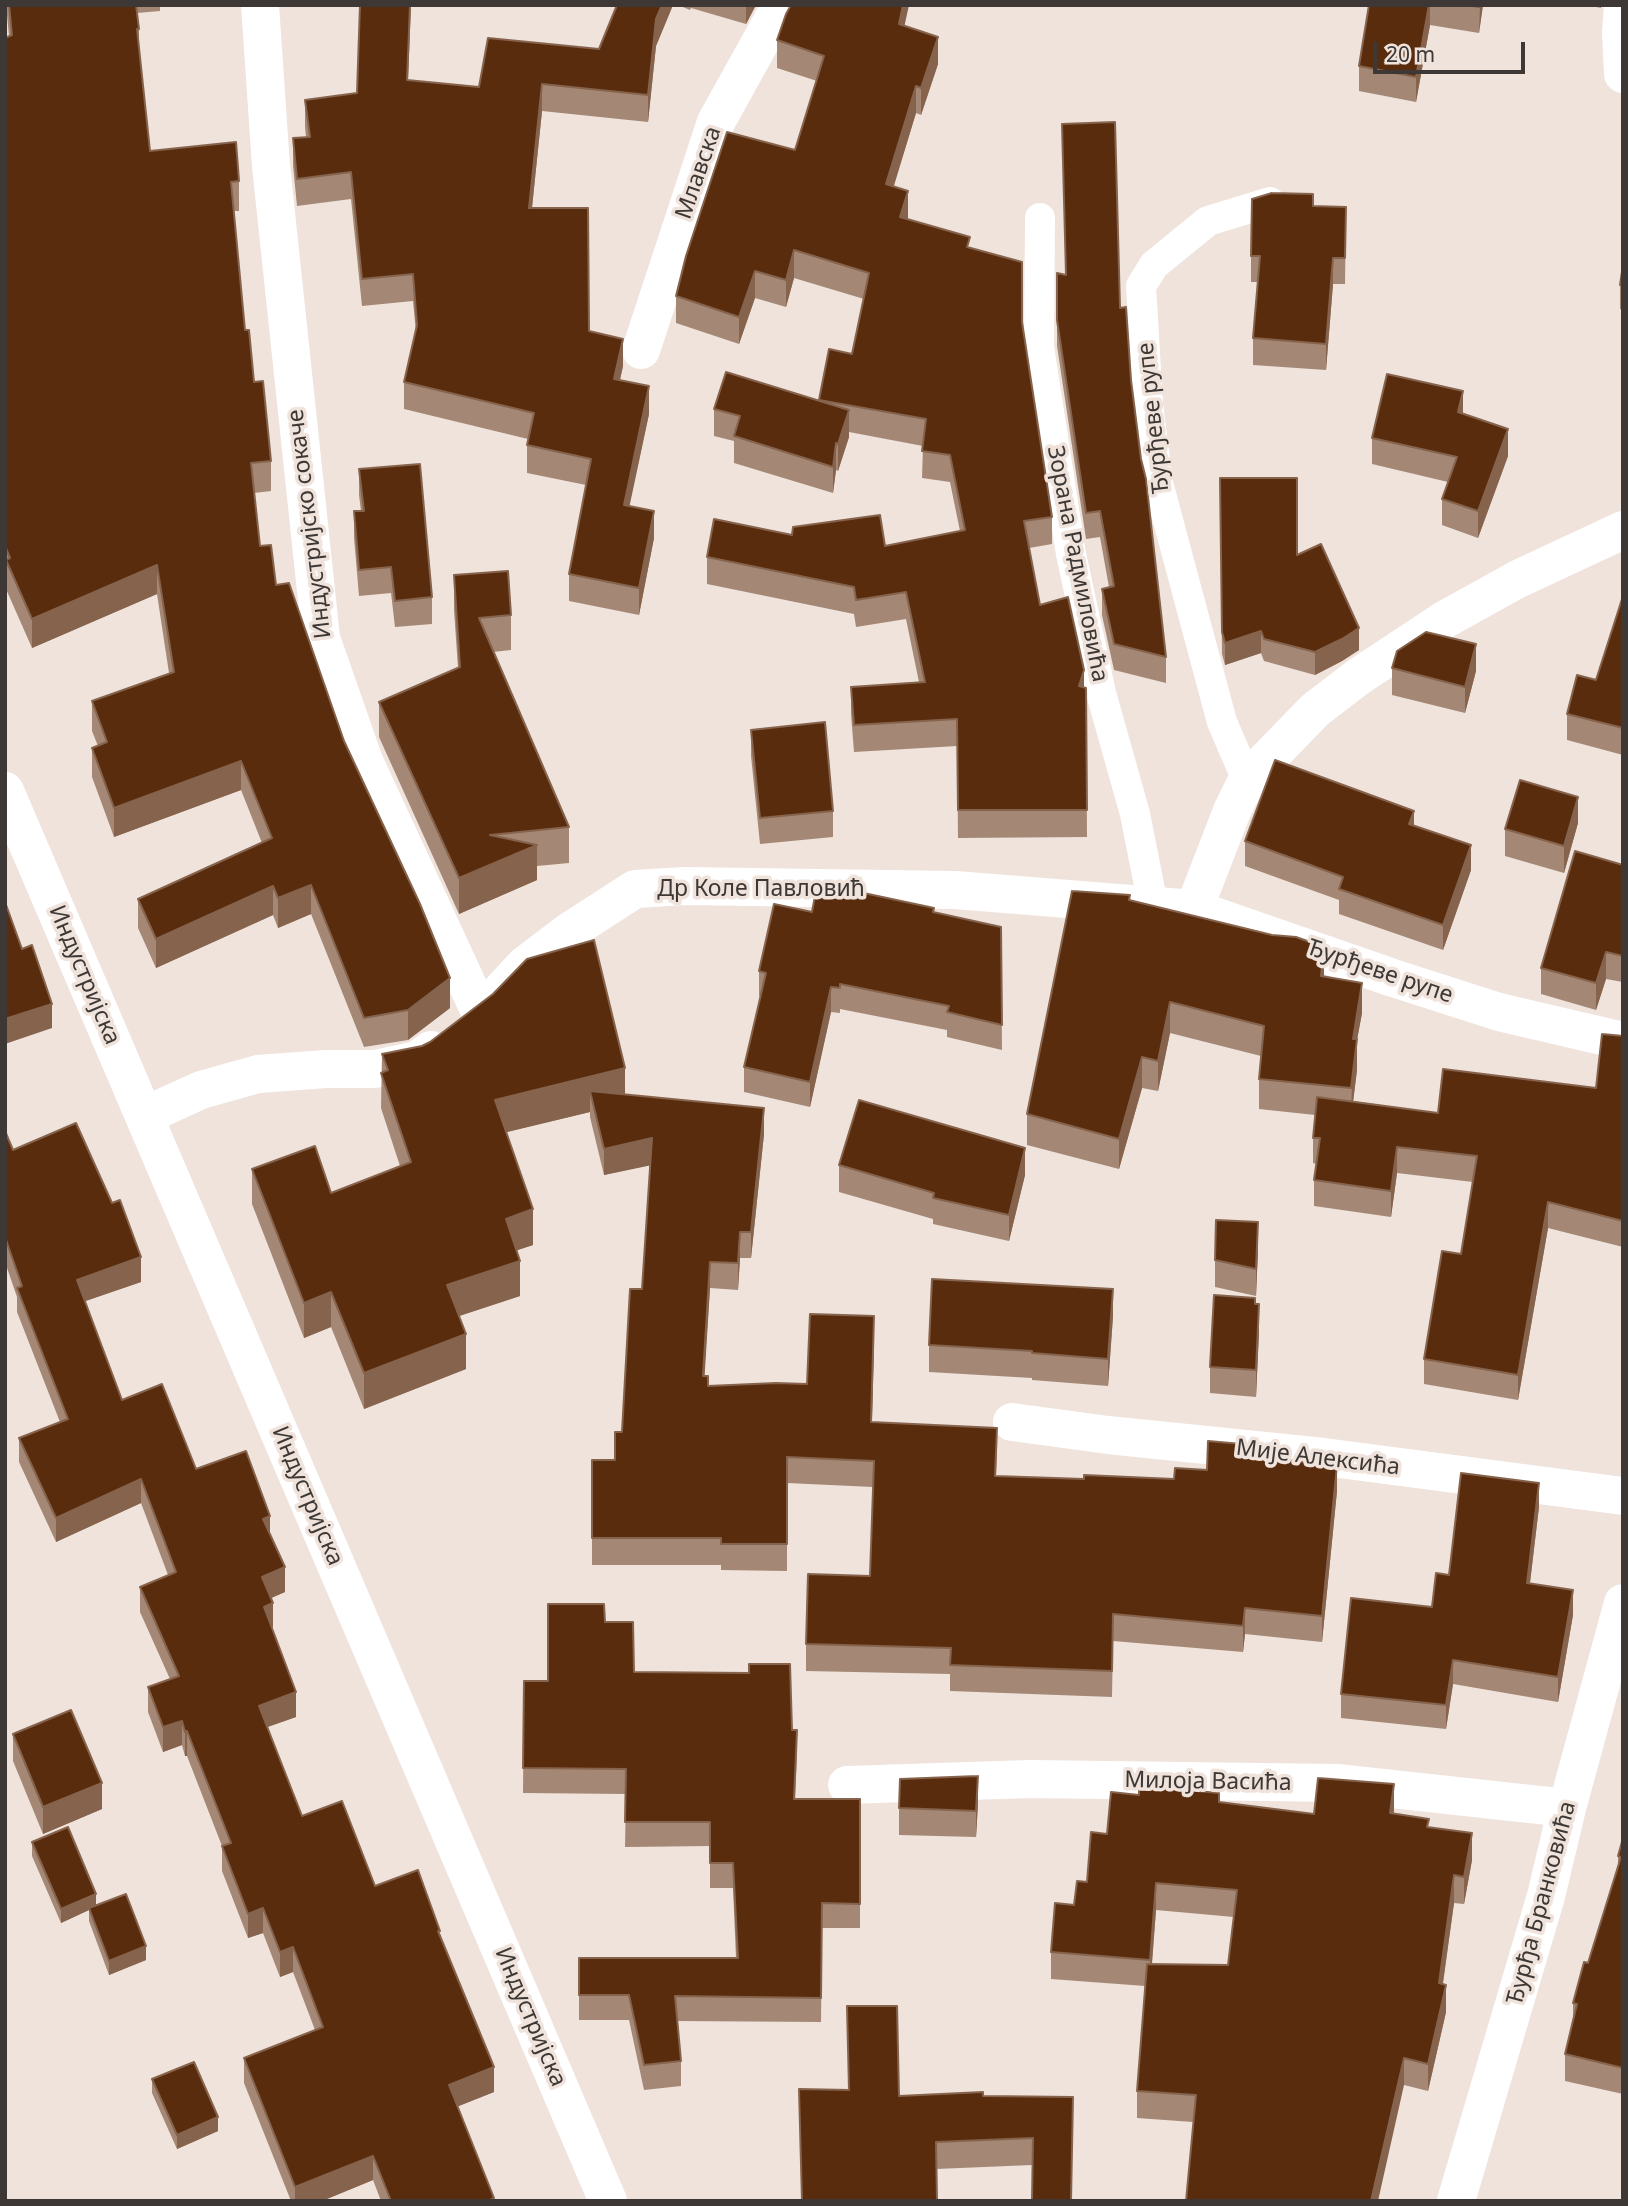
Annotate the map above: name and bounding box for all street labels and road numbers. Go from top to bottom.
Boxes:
street label: Млавска [670,123,728,223]
street label: Ђурђеве рупе [1132,341,1176,495]
street label: Индустријско сокаче [282,408,338,640]
street label: Зорана Радмиловића [1041,444,1113,684]
street label: Др Коле Павловић [657,875,865,903]
street label: Индустријска [42,901,126,1049]
street label: Ђурђеве рупе [1304,934,1456,1010]
street label: Индустријска [265,1422,349,1570]
street label: Мије Алексића [1234,1434,1402,1482]
street label: Милоја Васића [1124,1767,1292,1797]
street label: Ђурђа Бранковића [1502,1798,1582,2008]
street label: Индустријска [488,1943,572,2091]

